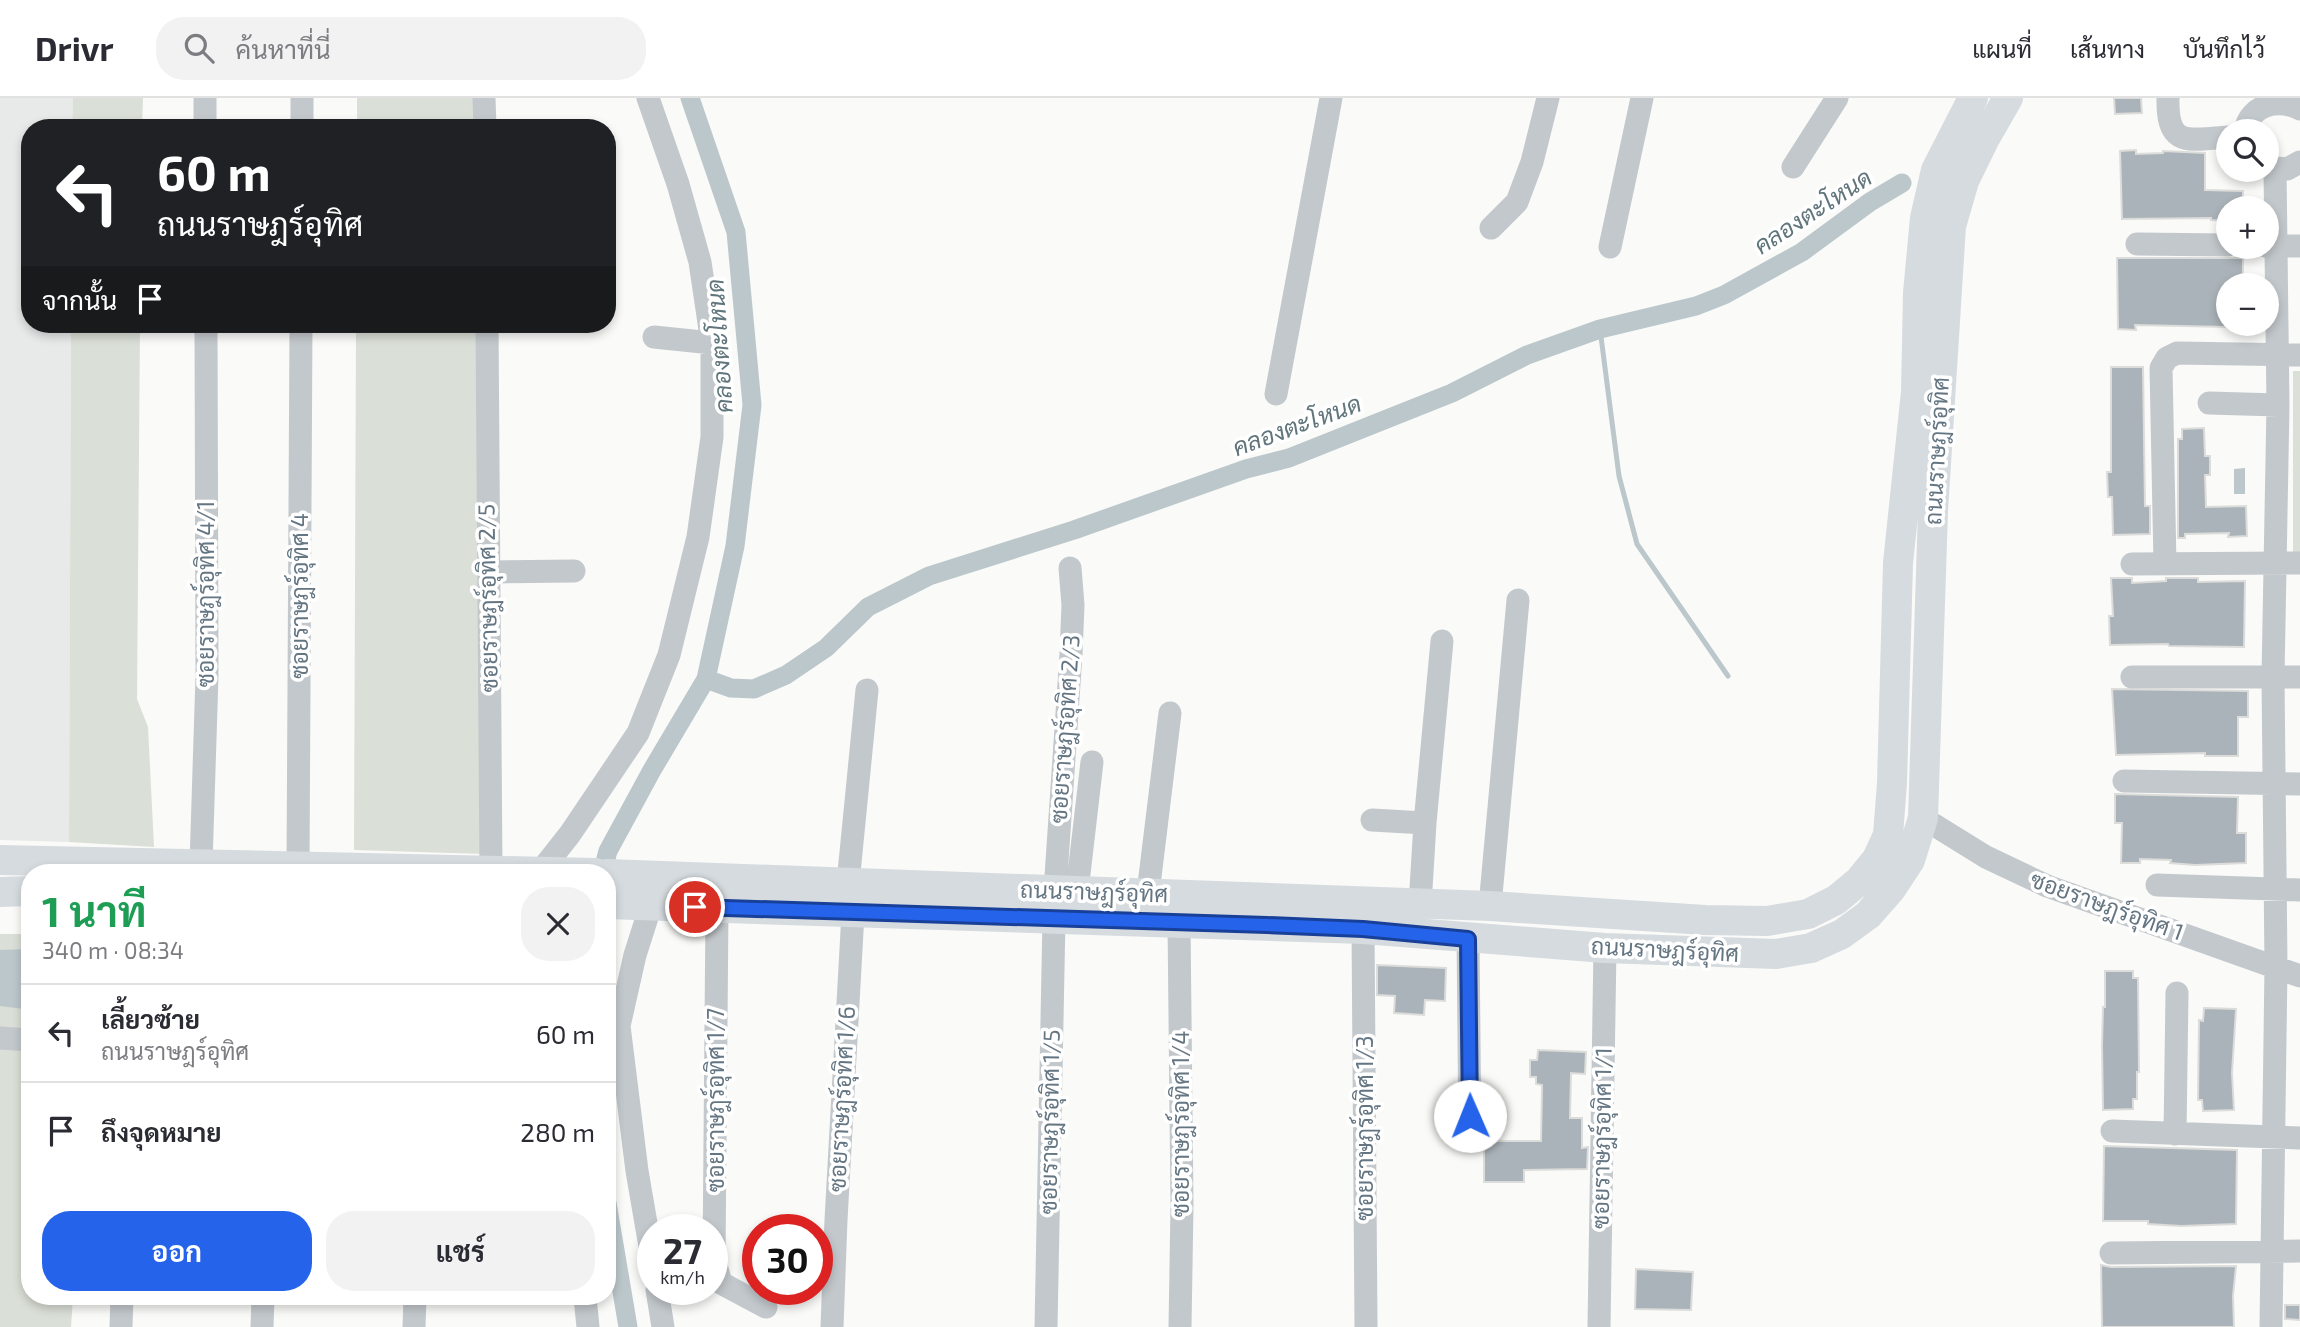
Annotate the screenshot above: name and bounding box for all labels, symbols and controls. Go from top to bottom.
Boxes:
search box [156,17,646,80]
text: Drivr [35,28,114,68]
icon: search [180,29,218,67]
text: ค้นหาที่นี่ [236,33,331,64]
text: แผนที่ [1972,34,2032,63]
text: เส้นทาง [2070,34,2145,63]
text: บันทึกไว้ [2183,34,2265,63]
map controls [2216,119,2279,336]
button: search [2216,119,2279,182]
text: 60 m [157,142,271,201]
icon: left [42,147,133,238]
water label: คลองตะโหนด [1748,162,1877,260]
button: + [2216,196,2279,259]
text: ถนนราษฎร์อุทิศ [157,204,363,242]
button: − [2216,273,2279,336]
water label: คลองตะโหนด [699,278,738,414]
icon: arrive [131,280,169,318]
text: จากนั้น [42,284,117,315]
street label: ถนนราษฎร์อุทิศ [1917,376,1957,526]
water label: คลองตะโหนด [1228,388,1365,461]
street label: ซอยราษฎร์อุทิศ 4/1 [190,501,222,687]
street label: ซอยราษฎร์อุทิศ 2/5 [470,503,506,693]
street label: ซอยราษฎร์อุทิศ 4 [284,513,316,679]
street label: ซอยราษฎร์อุทิศ 2/3 [1042,634,1088,824]
street label: ซอยราษฎร์อุทิศ 1 [2026,863,2188,949]
street label: ถนนราษฎร์อุทิศ [1019,873,1169,911]
pin [665,877,725,937]
text: 1 นาที [42,885,146,935]
button: close [521,887,595,961]
icon: arrive [676,888,714,926]
street label: ถนนราษฎร์อุทิศ [1590,930,1740,970]
text: 340 m · 08:34 [42,936,184,964]
text: เลี้ยวซ้าย [101,1003,200,1034]
street label: ซอยราษฎร์อุทิศ 1/6 [821,1005,863,1193]
street label: ซอยราษฎร์อุทิศ 1/7 [700,1008,732,1192]
icon: left [42,1014,80,1052]
text: 60 m [536,1018,595,1049]
street label: ซอยราษฎร์อุทิศ 1/5 [1032,1029,1068,1215]
street label: ซอยราษฎร์อุทิศ 1/4 [1165,1031,1197,1217]
street label: ซอยราษฎร์อุทิศ 1/3 [1349,1035,1381,1221]
text: ถนนราษฎร์อุทิศ [101,1037,249,1065]
street label: ซอยราษฎร์อุทิศ 1/1 [1584,1047,1620,1229]
position arrow [1433,1079,1507,1153]
icon: arrive [42,1112,80,1150]
text: ถึงจุดหมาย [101,1116,222,1147]
text: 280 m [520,1116,595,1147]
button: ออก [42,1211,312,1291]
button: แชร์ [326,1211,595,1291]
speed limit sign: 30 [742,1214,833,1305]
text: 27 [663,1229,702,1271]
text: km/h [660,1266,705,1288]

